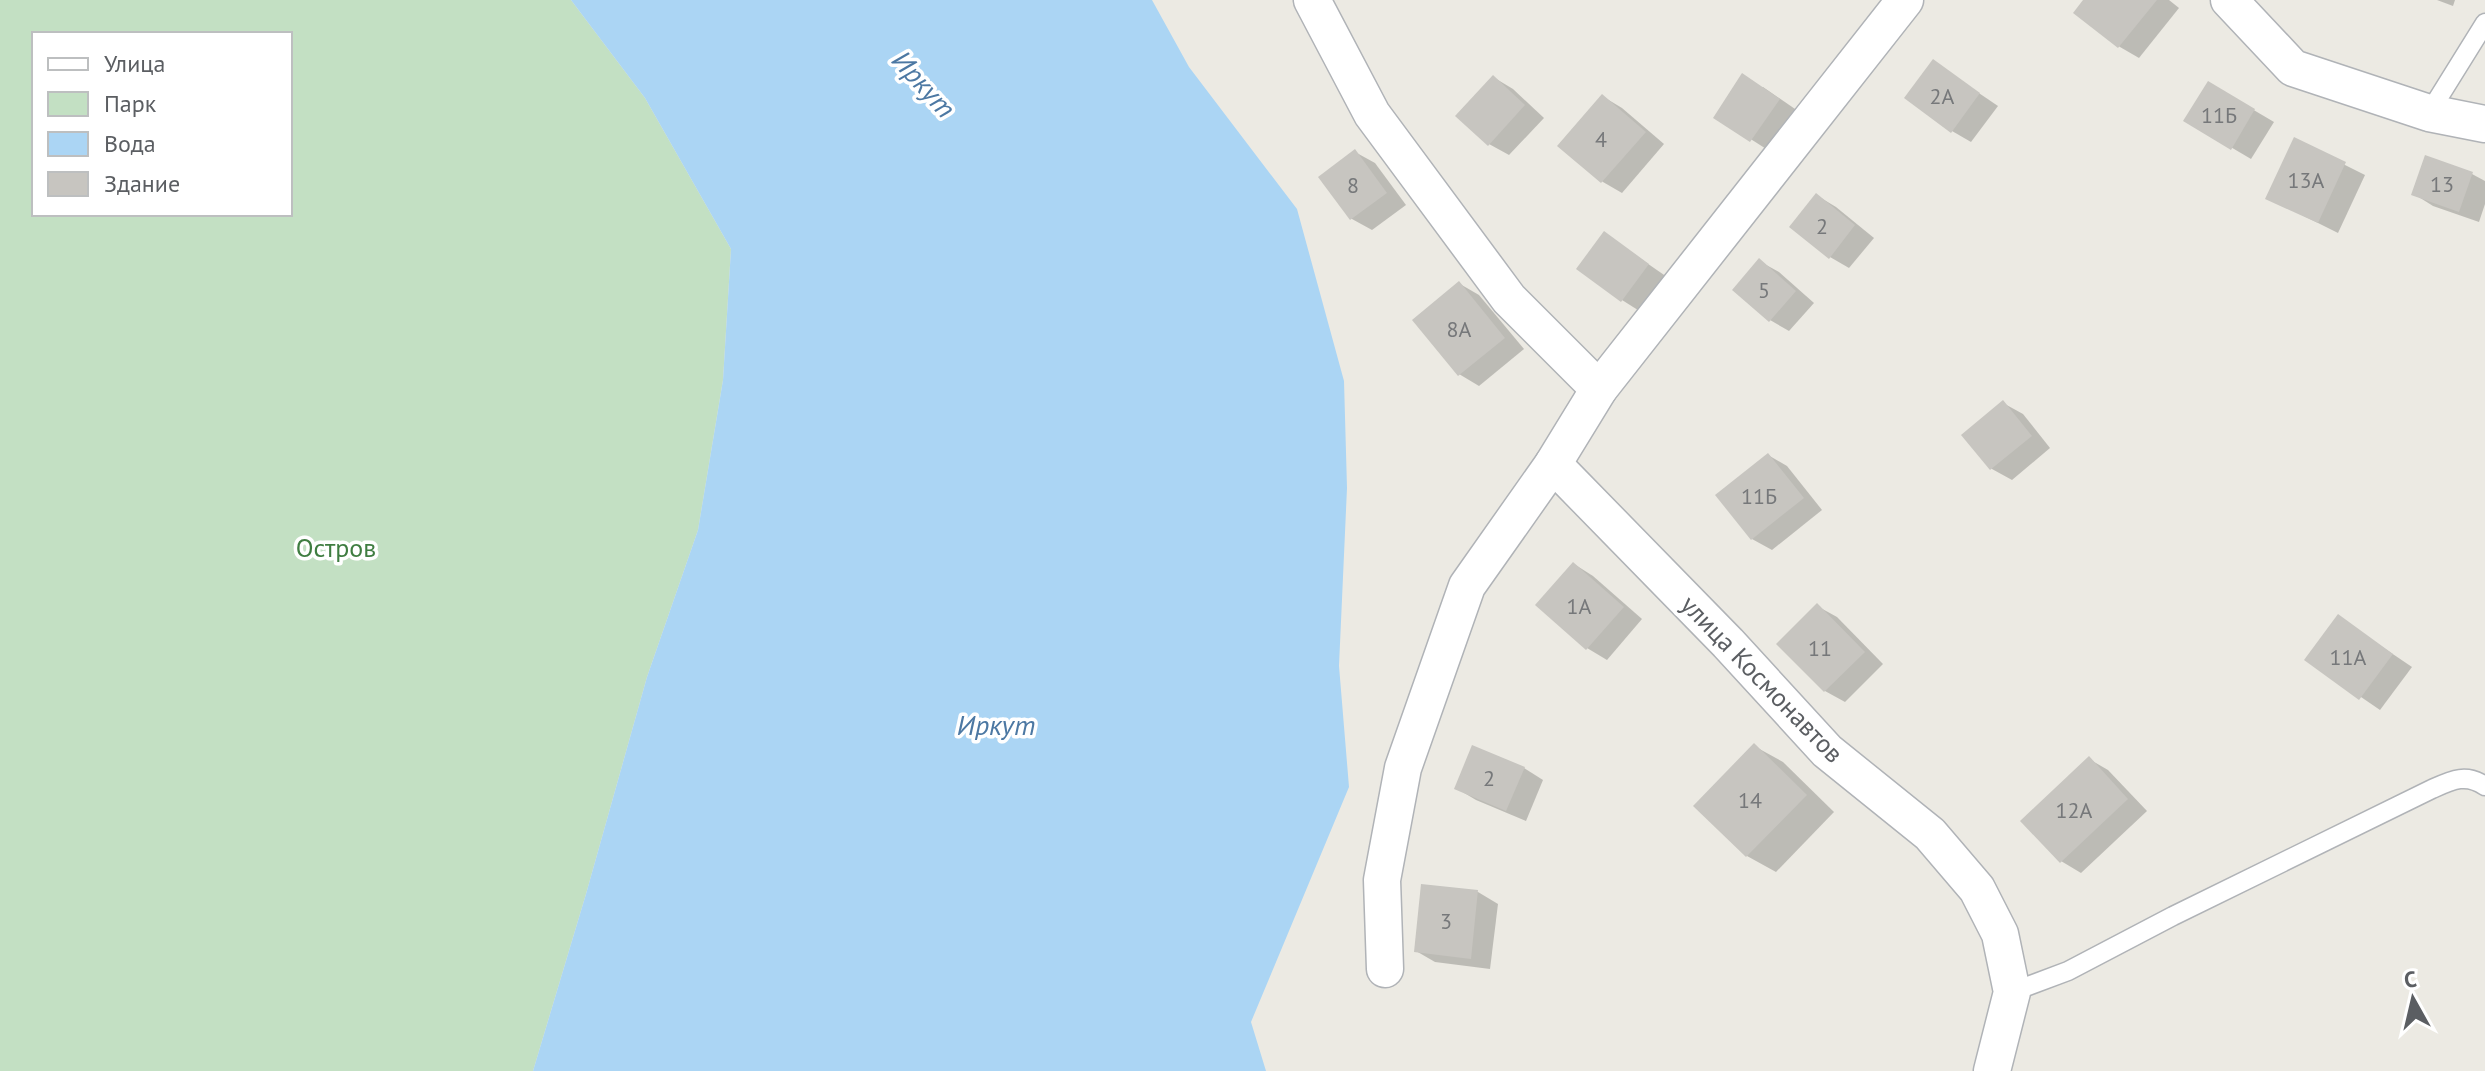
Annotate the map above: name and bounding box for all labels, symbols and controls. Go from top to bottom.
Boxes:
legend [32,32,292,216]
water label: Иркут [884,42,964,125]
text: Улица [104,48,165,79]
house number: 2А [1930,82,1955,110]
text: Парк [104,88,157,119]
house number: 11Б [2201,101,2237,129]
house number: 4 [1595,125,1607,153]
text: Вода [104,128,156,159]
house number: 13А [2288,166,2325,194]
text: Здание [104,168,180,199]
house number: 13 [2430,170,2454,198]
house number: 8 [1347,171,1359,199]
house number: 2 [1816,212,1828,240]
house number: 5 [1758,276,1770,304]
house number: 8А [1447,315,1472,343]
house number: 11Б [1741,482,1777,510]
park label: Остров [296,531,376,564]
street label: улица Космонавтов [1674,588,1851,769]
house number: 1А [1567,592,1592,620]
house number: 11 [1808,634,1832,662]
house number: 11А [2330,643,2367,671]
water label: Иркут [957,706,1035,743]
house number: 2 [1483,764,1495,792]
house number: 14 [1738,786,1762,814]
house number: 12А [2056,796,2093,824]
house number: 3 [1440,907,1452,935]
north arrow [2373,959,2453,1039]
text: С [2402,964,2418,994]

